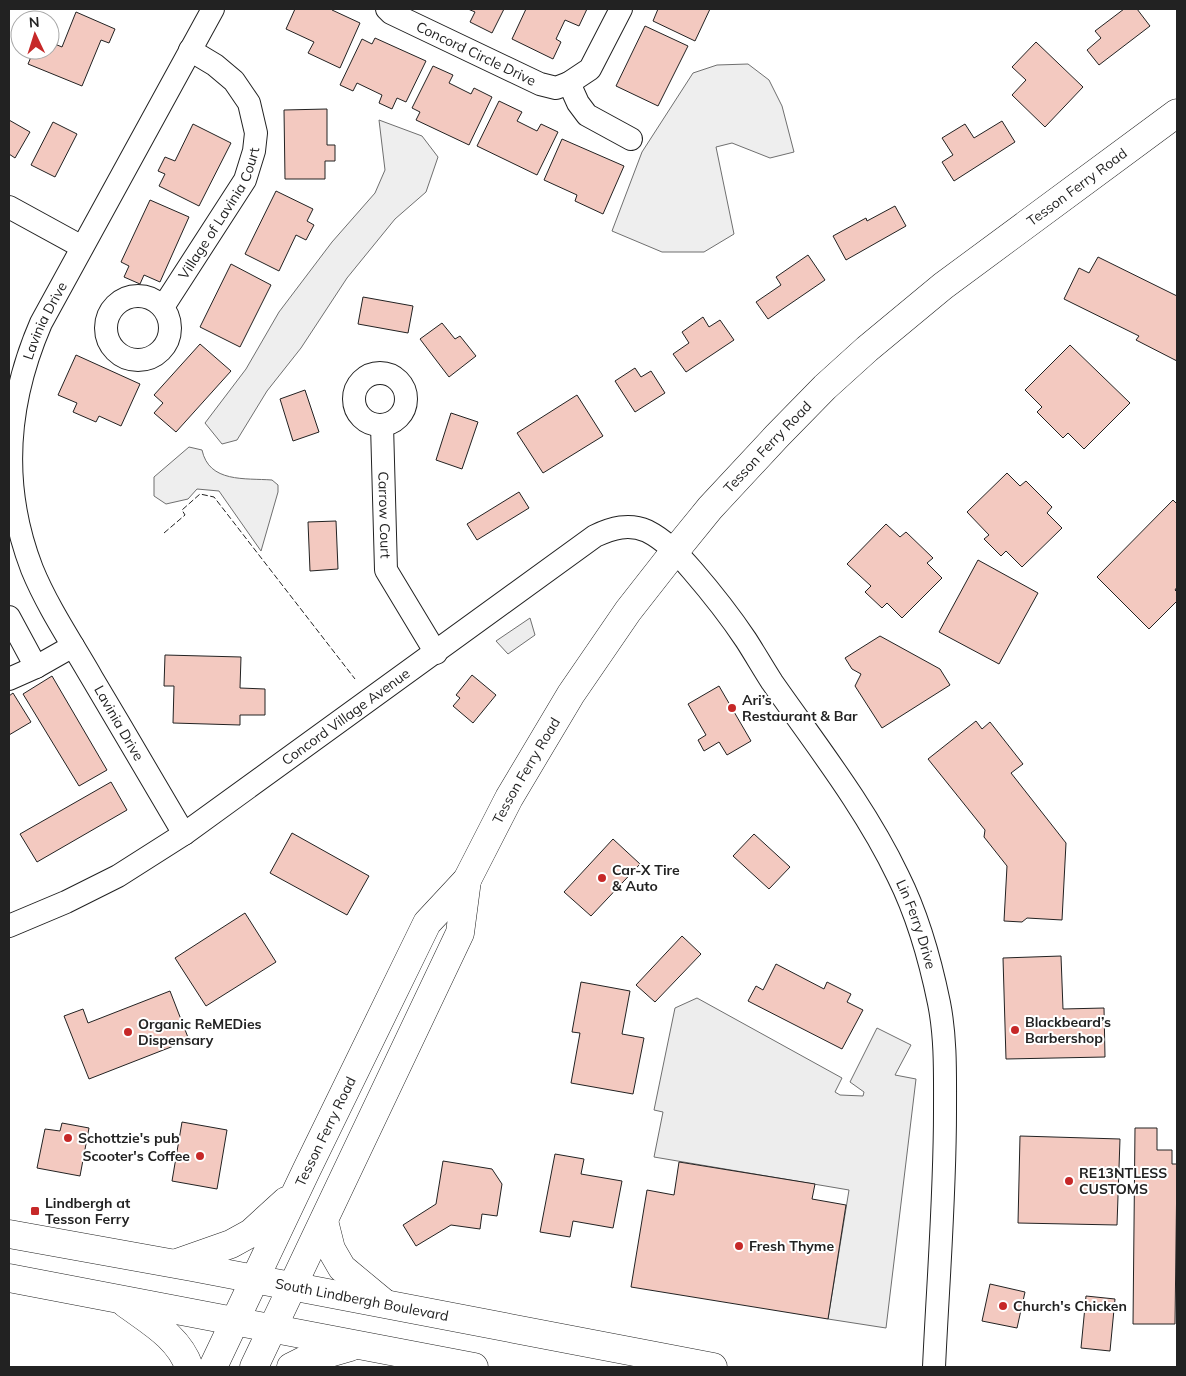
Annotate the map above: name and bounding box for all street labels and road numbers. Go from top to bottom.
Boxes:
street label: Concord Circle Drive [413,17,539,90]
street label: Tesson Ferry Road [1023,144,1131,230]
street label: Village of Lavinia Court [174,146,263,283]
street label: Lavinia Drive [19,279,71,362]
street label: Tesson Ferry Road [720,397,815,497]
street label: Carrow Court [374,471,395,559]
street label: Concord Village Avenue [278,664,413,769]
street label: Lavinia Drive [90,682,148,764]
street label: Tesson Ferry Road [488,714,564,827]
street label: Lin Ferry Drive [892,877,940,971]
street label: Tesson Ferry Road [291,1074,360,1189]
street label: South Lindbergh Boulevard [274,1274,450,1325]

